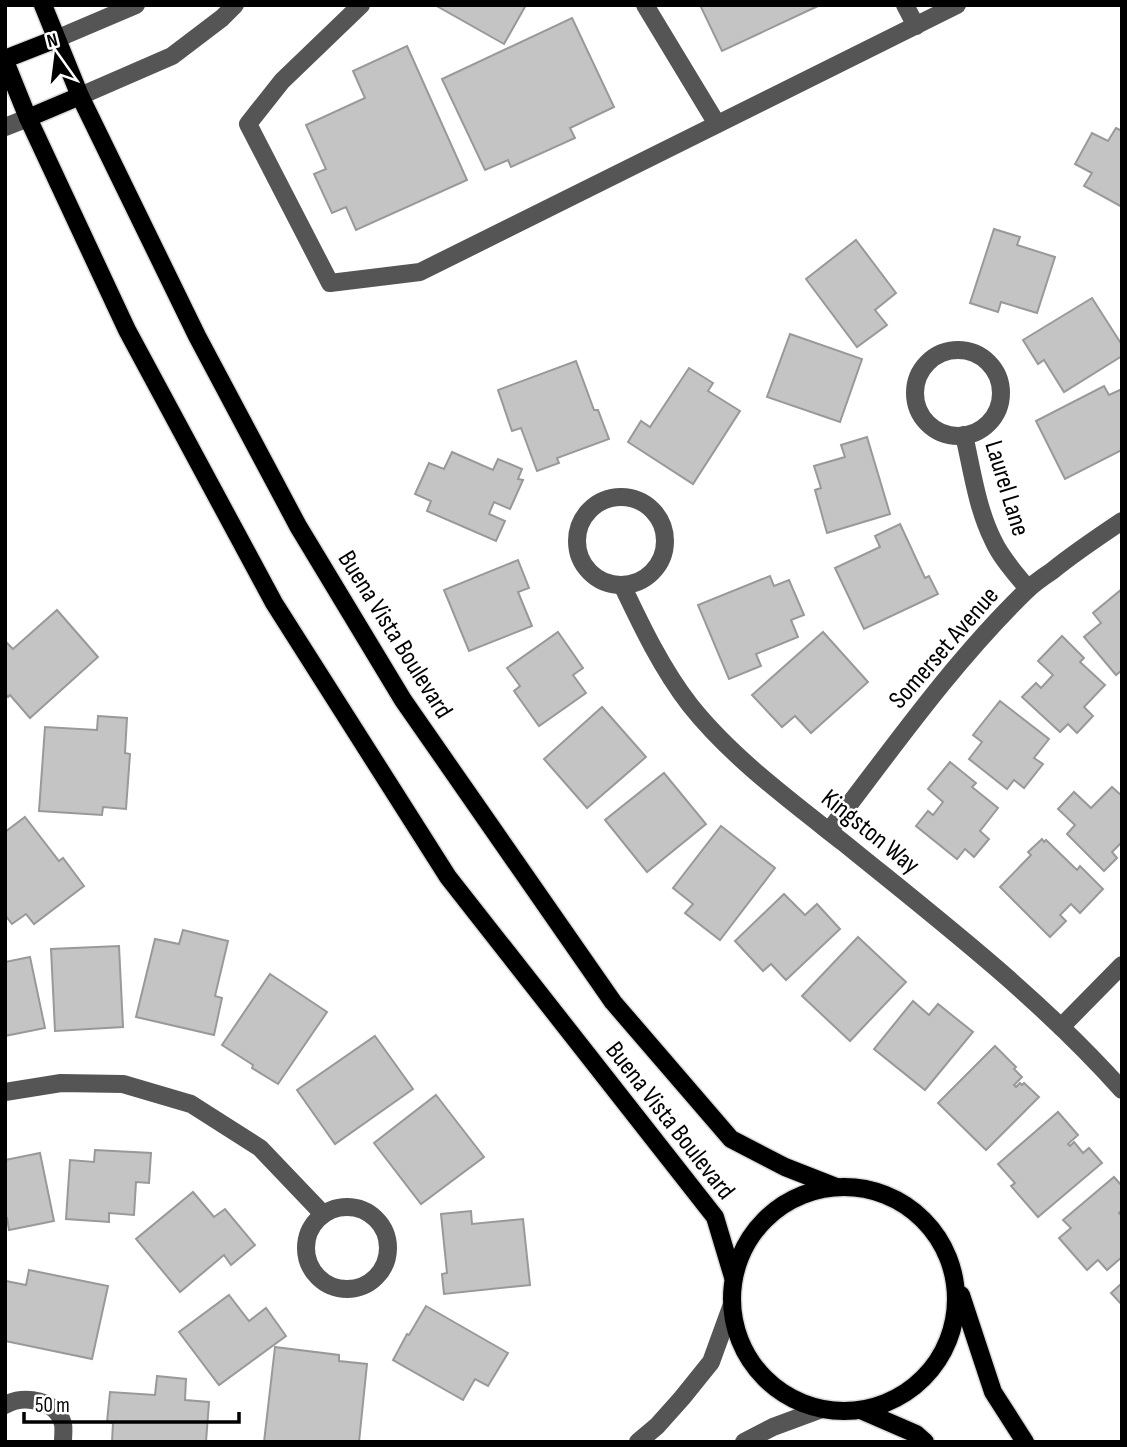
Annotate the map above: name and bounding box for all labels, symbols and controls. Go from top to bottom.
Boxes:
north arrow [21,21,91,91]
text: N [45,29,60,53]
street label: Laurel Lane [977,437,1036,540]
street label: Buena Vista Boulevard [331,545,459,724]
street label: Somerset Avenue [883,581,1006,715]
street label: Kingston Way [815,783,925,881]
street label: Buena Vista Boulevard [599,1036,741,1206]
scale bar [24,1380,240,1424]
text: 50 m [35,1393,70,1418]

